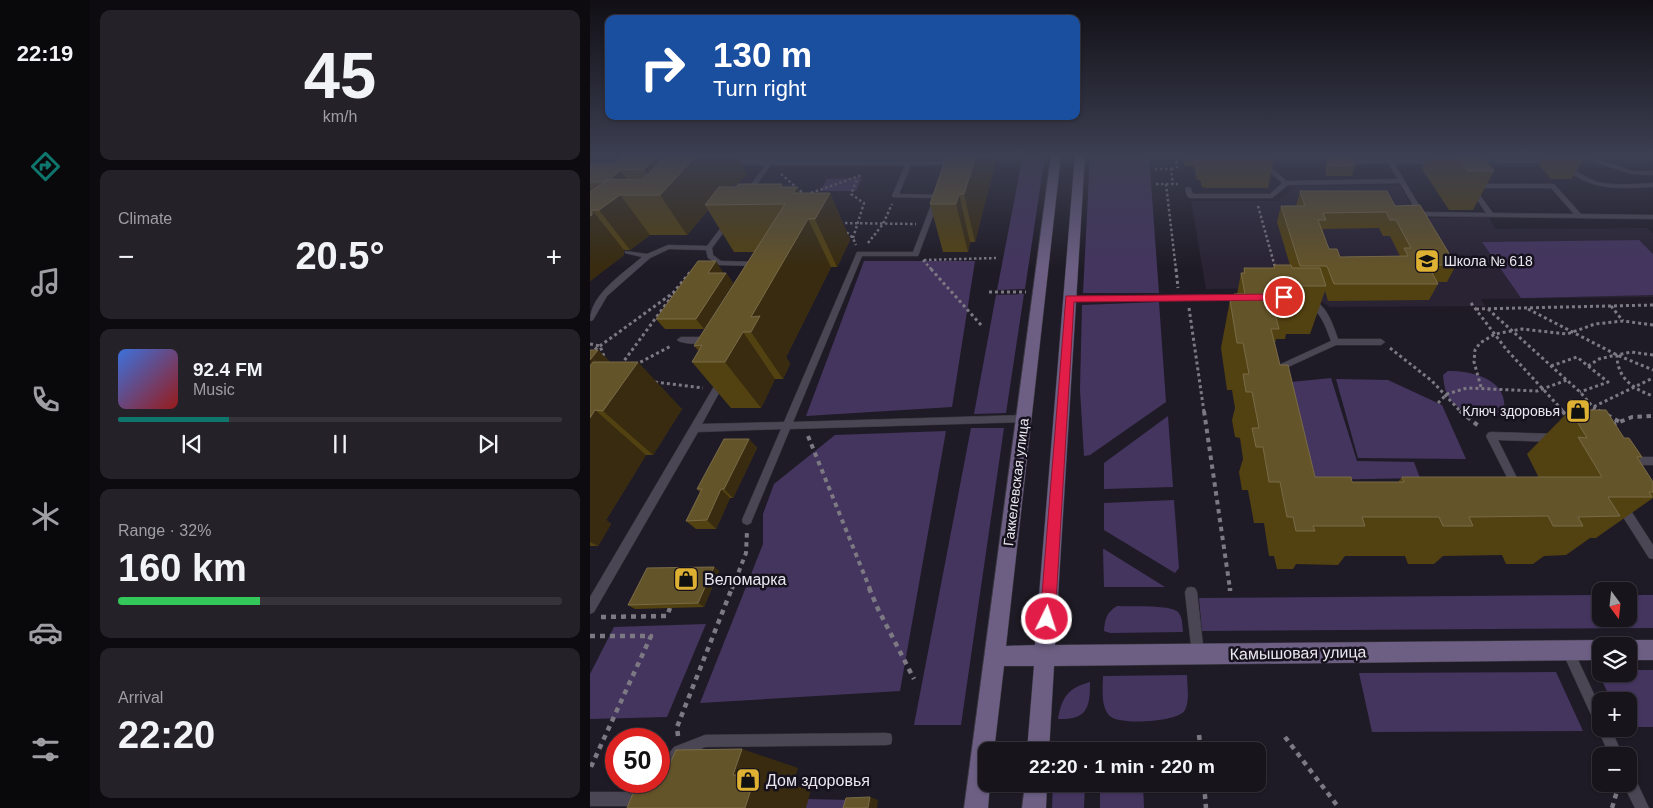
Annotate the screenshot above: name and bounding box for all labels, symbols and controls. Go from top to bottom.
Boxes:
icon: right [630,35,695,100]
text: 130 m [713,35,812,74]
text: 45 [304,39,376,112]
text: 22:19 [17,41,73,66]
text: Turn right [713,76,806,101]
text: km/h [323,108,357,125]
icon: directions [28,149,63,184]
text: Climate [118,210,172,227]
text: 20.5° [295,235,385,277]
text: − [118,241,134,272]
text: + [546,241,562,272]
school or university icon: Школа № 618 [1414,248,1440,274]
place label: Школа № 618 [1444,253,1533,269]
icon: music [28,265,63,300]
pin [1263,276,1305,318]
icon: arrive [1270,283,1298,311]
text: 92.4 FM [193,359,263,380]
text: Music [193,381,235,398]
icon: phone [28,382,63,417]
shop icon: Ключ здоровья [1565,398,1591,424]
place label: Ключ здоровья [1462,403,1560,419]
street label: Гаккелевская улица [1000,417,1032,547]
icon: previous [178,430,206,458]
icon: pause [326,430,354,458]
icon: next [474,430,502,458]
icon: climate [28,499,63,534]
text: Range · 32% [118,522,211,539]
text: 160 km [118,547,247,589]
shop icon: Веломарка [673,566,699,592]
place label: Веломарка [704,571,787,588]
north arrow [1592,582,1638,628]
map controls [1592,582,1637,792]
position arrow [1020,592,1072,644]
icon: car [28,615,63,650]
button: layers [1592,637,1637,682]
street label: Камышовая улица [1229,643,1367,663]
text: Arrival [118,689,163,706]
button: + [1592,692,1637,737]
text: 22:20 [118,714,215,756]
speed limit sign: 50 [605,728,670,793]
icon: filters [28,732,63,767]
button: − [1592,747,1637,792]
text: 22:20 · 1 min · 220 m [1029,756,1215,777]
shop icon: Дом здоровья [735,767,761,793]
place label: Дом здоровья [766,772,870,789]

